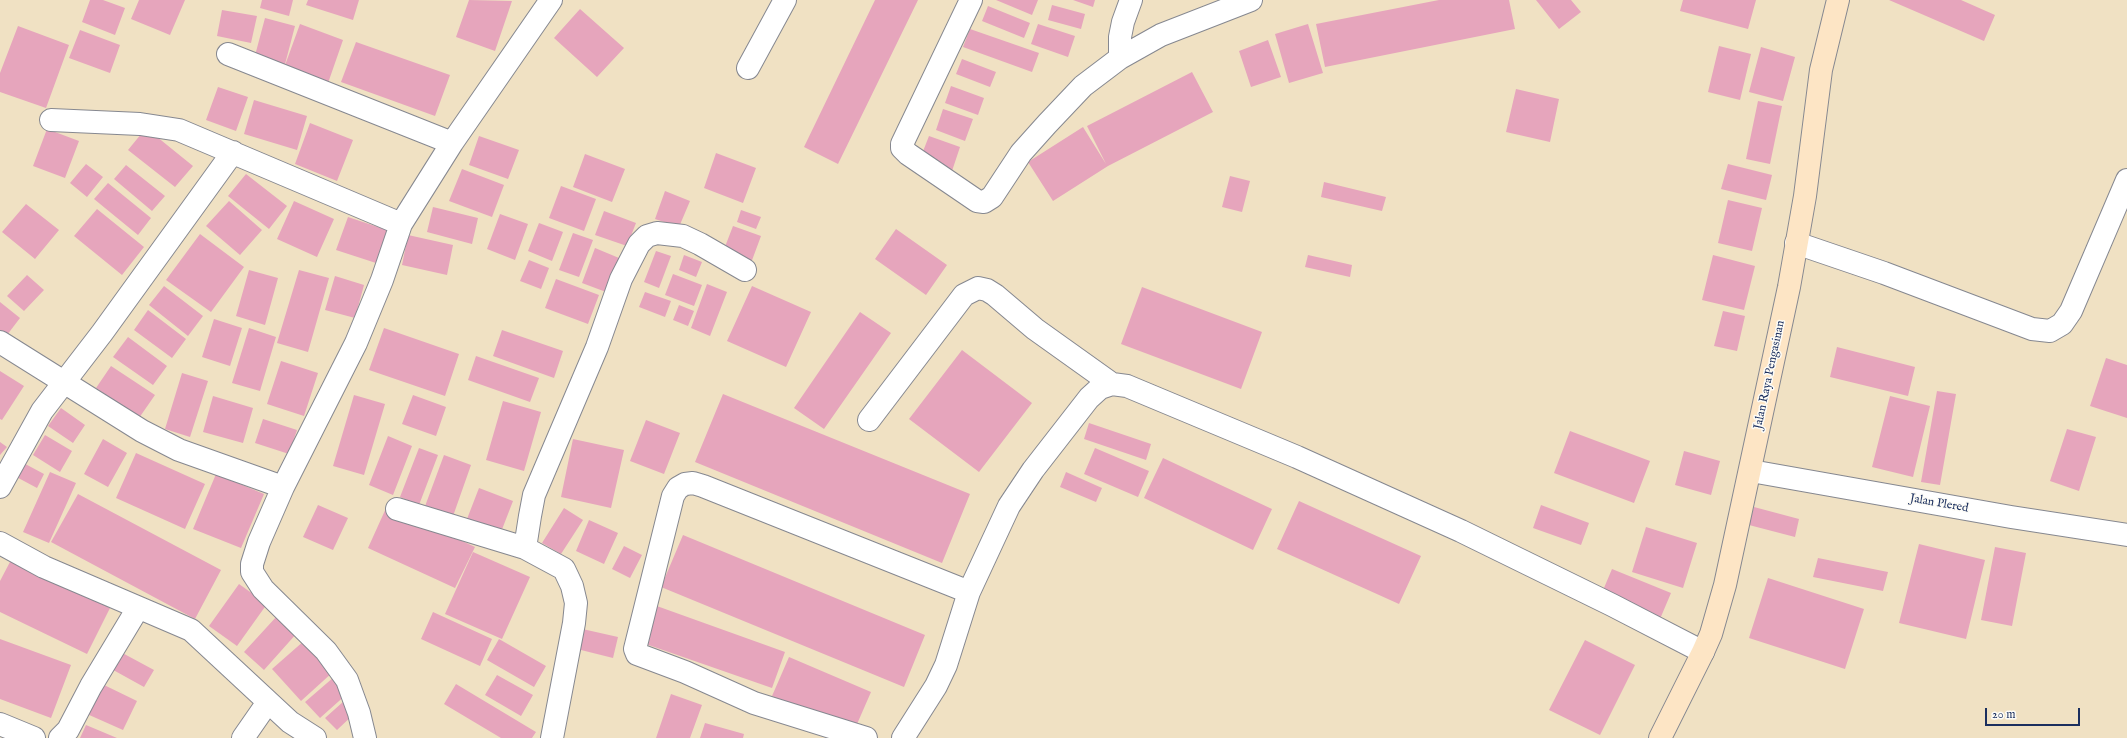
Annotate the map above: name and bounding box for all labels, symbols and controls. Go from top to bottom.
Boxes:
street label: Jalan Raya Pengasinan [1751,319,1789,431]
street label: Jalan Plered [1909,492,1969,516]
scale bar [1987,700,2082,726]
text: 20 m [1992,707,2015,722]

